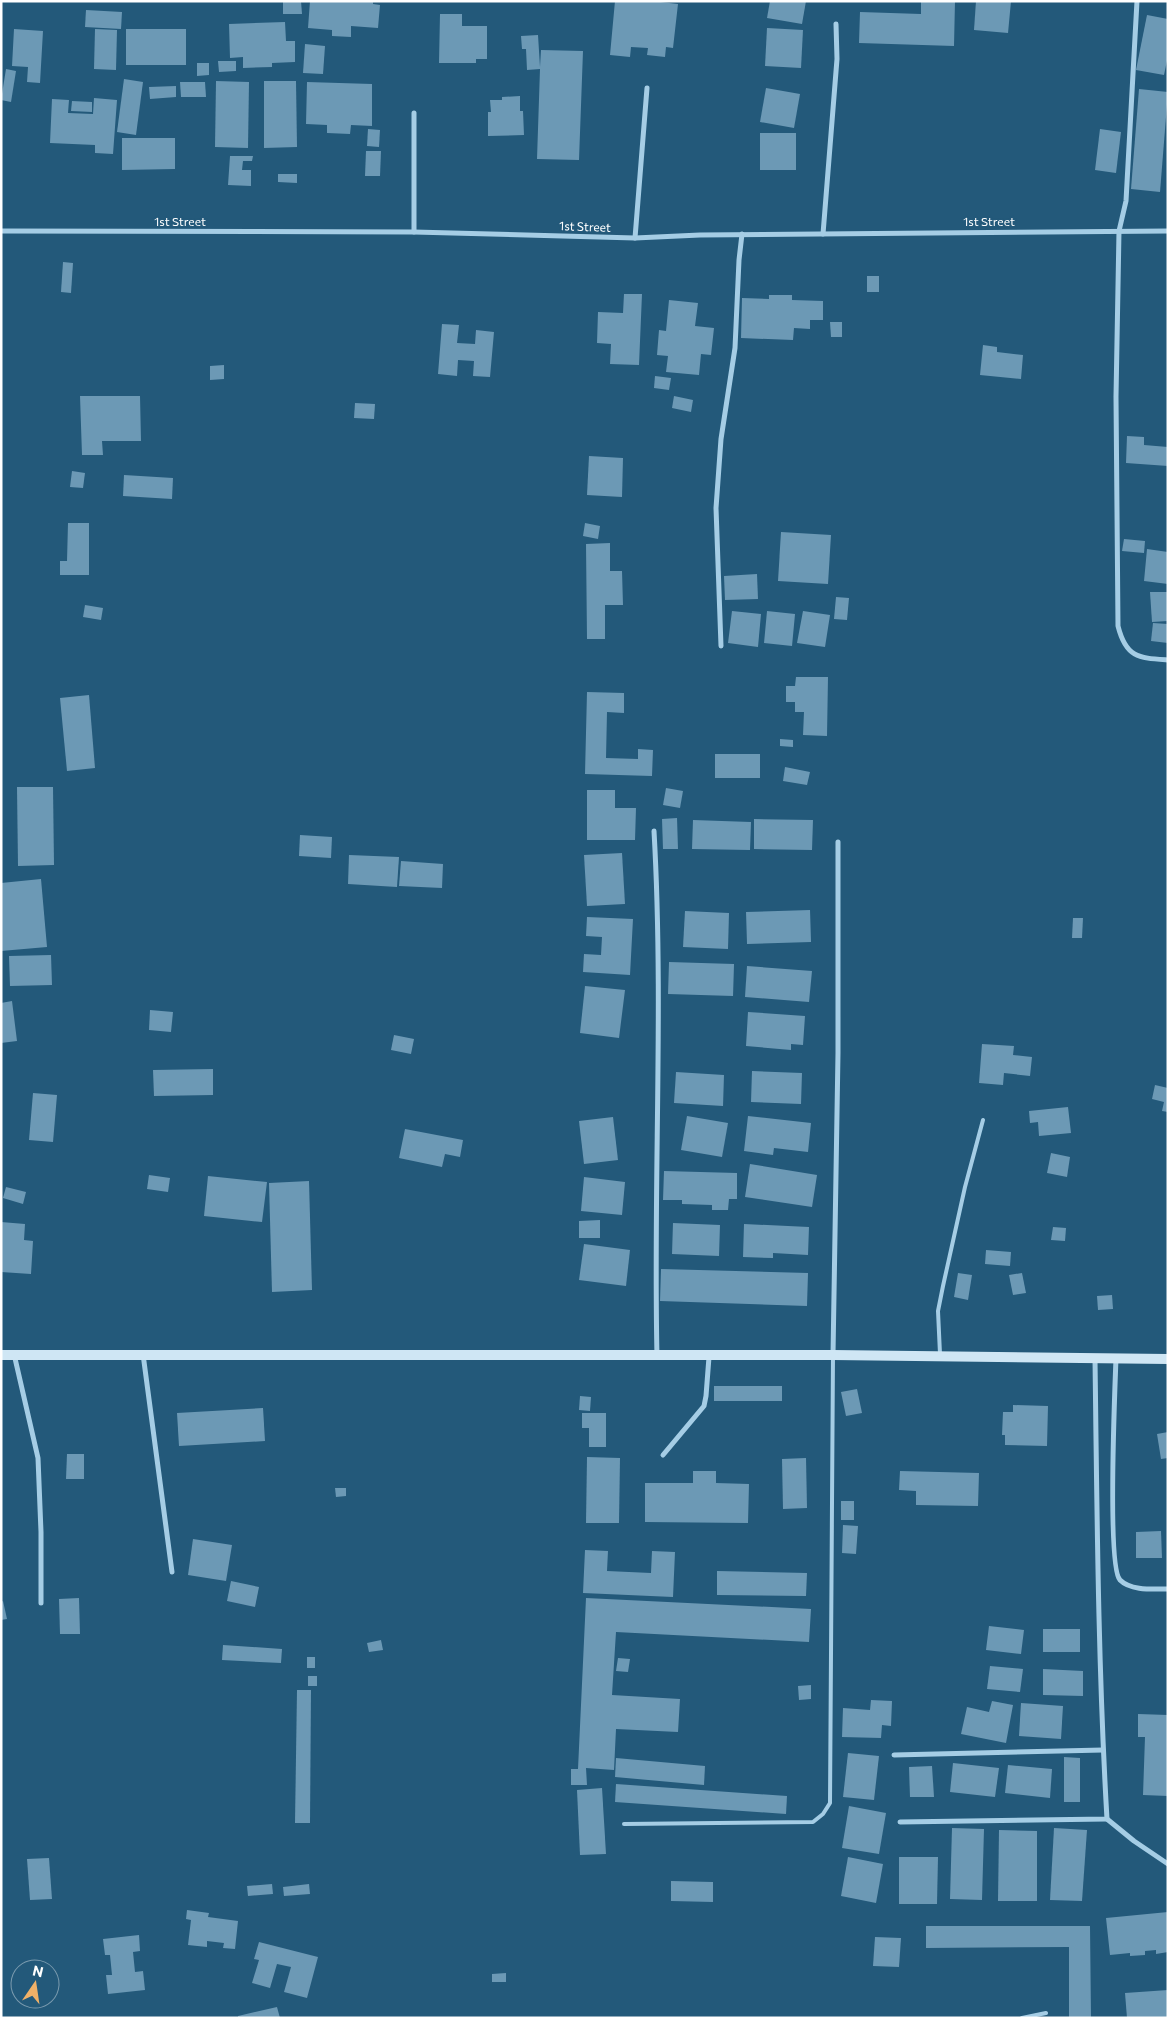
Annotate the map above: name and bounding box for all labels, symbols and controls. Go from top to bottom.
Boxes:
street label: 1st Street [154,214,206,228]
street label: 1st Street [963,214,1015,228]
street label: 1st Street [559,218,611,234]
north arrow [10,1959,60,2009]
text: N [31,1961,45,1980]

